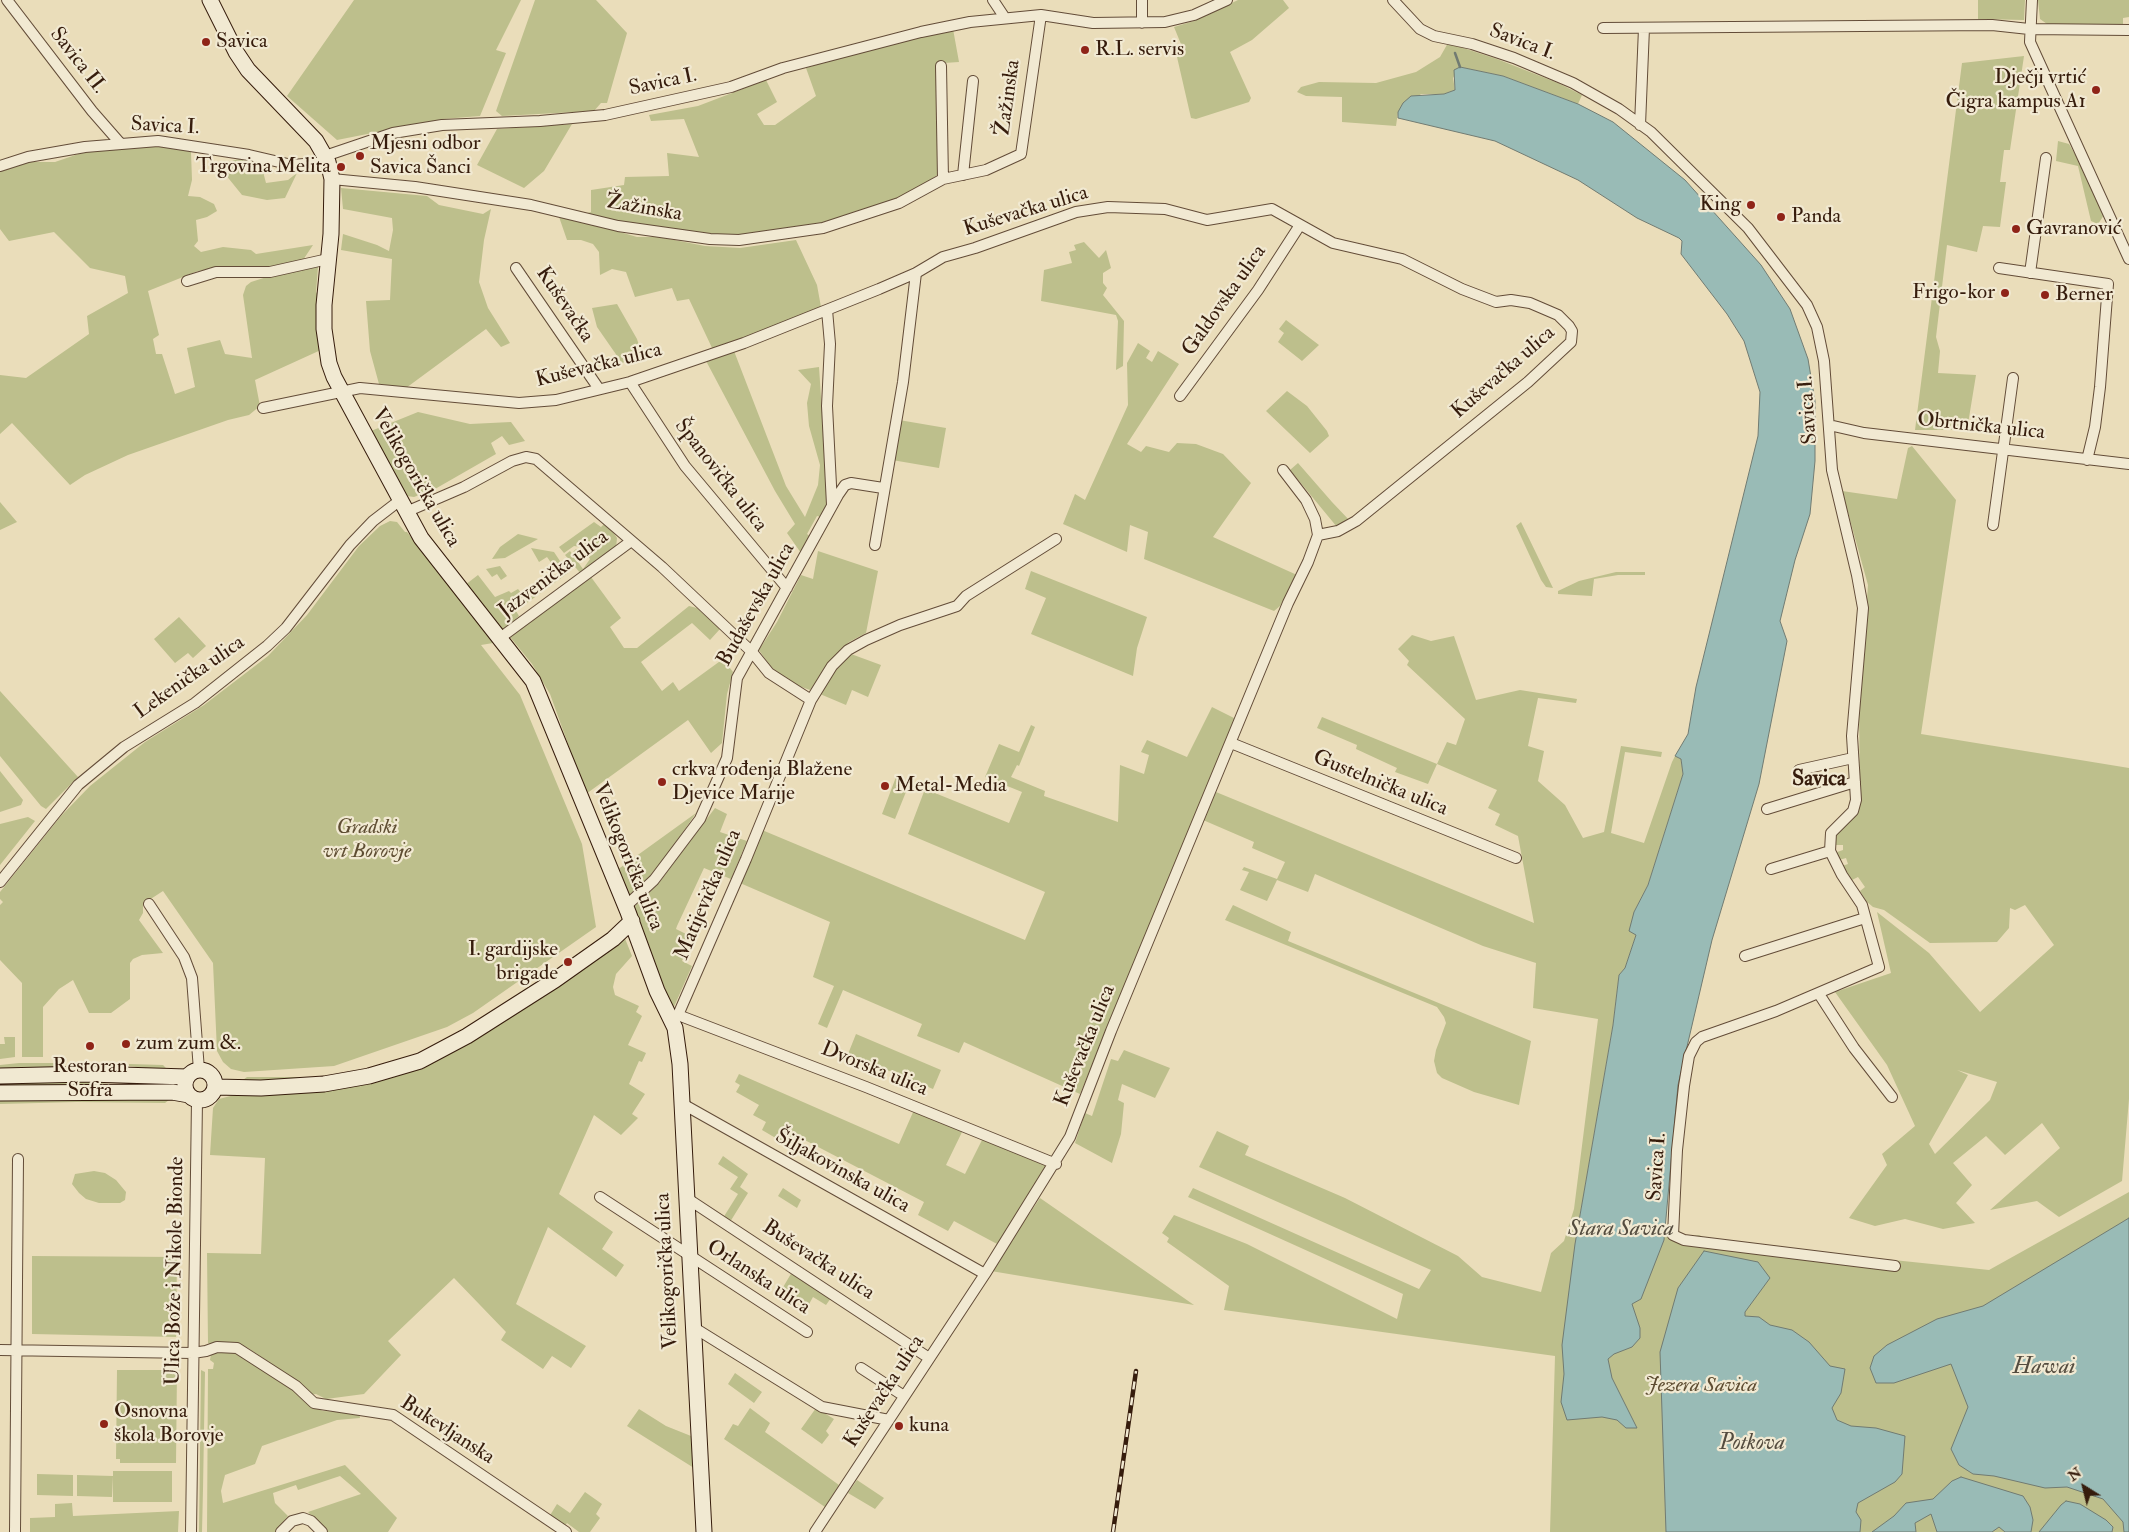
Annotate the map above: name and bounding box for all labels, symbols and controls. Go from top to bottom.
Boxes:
street label: Savica I. [1485,19,1559,67]
street label: Savica II. [43,23,111,99]
place label: Savica [216,29,268,55]
marker: Savica [200,36,212,48]
place label: R.L. servis [1095,37,1184,63]
marker: R.L. servis [1079,44,1091,56]
street label: Žažinska [991,58,1027,138]
street label: Savica I. [627,64,699,102]
place label: Dječji vrtić Čigra kampus A1 [1945,65,2086,115]
marker: Dječji vrtić Čigra kampus A1 [2090,84,2102,96]
street label: Savica I. [130,113,200,141]
place label: Mjesni odbor Savica Šanci [370,131,481,181]
marker: Mjesni odbor Savica Šanci [354,150,366,162]
place label: Trgovina Melita [196,154,331,180]
marker: Trgovina Melita [335,161,347,173]
street label: Kuševačka ulica [961,181,1091,243]
street label: Žažinska [604,190,684,228]
place label: King [1700,192,1741,218]
marker: King [1745,199,1757,211]
place label: Panda [1791,204,1841,230]
marker: Panda [1775,211,1787,223]
place label: Gavranović [2026,216,2121,242]
marker: Gavranović [2010,223,2022,235]
street label: Galdovska ulica [1177,241,1273,361]
street label: Kuševačka [530,262,598,348]
place label: Frigo-kor [1912,280,1995,306]
place label: Berner [2055,282,2113,308]
marker: Frigo-kor [1999,287,2011,299]
marker: Berner [2039,289,2051,301]
street label: Kuševačka ulica [1447,321,1561,425]
street label: Kuševačka ulica [533,338,665,394]
street label: Savica I. [1794,375,1824,445]
street label: Velikogorička ulica [365,404,465,552]
street label: Obrtnička ulica [1916,408,2046,446]
street label: Španovička ulica [668,415,772,537]
street label: Jazvenička ulica [494,526,614,624]
street label: Budaševska ulica [713,539,801,671]
street label: Lekenička ulica [130,631,250,725]
street label: Gustelnička ulica [1309,745,1451,823]
place label: crkva rođenja Blažene Djevice Marije [672,757,852,807]
district label: Savica [1792,767,1846,793]
place label: Metal-Media [895,773,1007,799]
marker: crkva rođenja Blažene Djevice Marije [656,776,668,788]
street label: Velikogorička ulica [586,780,668,934]
marker: Metal-Media [879,780,891,792]
park label: Gradski vrt Borovje [323,815,411,865]
street label: Matijevička ulica [670,826,748,964]
place label: I. gardijske brigade [468,937,558,987]
marker: I. gardijske brigade [562,956,574,968]
street label: Kuševačka ulica [1050,981,1122,1111]
place label: zum zum &. [136,1031,241,1057]
street label: Dvorska ulica [817,1037,931,1103]
marker: zum zum &. [120,1038,132,1050]
marker: Restoran Sofra [84,1040,96,1052]
place label: Restoran Sofra [53,1054,127,1104]
street label: Šiljakovinska ulica [770,1125,914,1219]
street label: Savica I. [1643,1132,1673,1202]
street label: Ulica Bože i Nikole Bionde [161,1156,191,1386]
street label: Velikogorička ulica [651,1192,685,1350]
street label: Buševačka ulica [757,1215,879,1307]
water label: Stara Savica [1568,1217,1674,1243]
street label: Orlanska ulica [701,1235,815,1321]
street label: Kuševačka ulica [839,1331,931,1453]
water label: Hawai [2013,1355,2075,1381]
park label: Jezera Savica [1645,1373,1757,1399]
street label: Bukevljanska [395,1391,499,1471]
place label: Osnovna škola Borovje [114,1399,224,1449]
place label: kuna [909,1413,949,1439]
marker: Osnovna škola Borovje [98,1418,110,1430]
marker: kuna [893,1420,905,1432]
water label: Potkova [1719,1431,1785,1457]
north arrow [2059,1462,2109,1512]
text: N [2065,1464,2085,1485]

